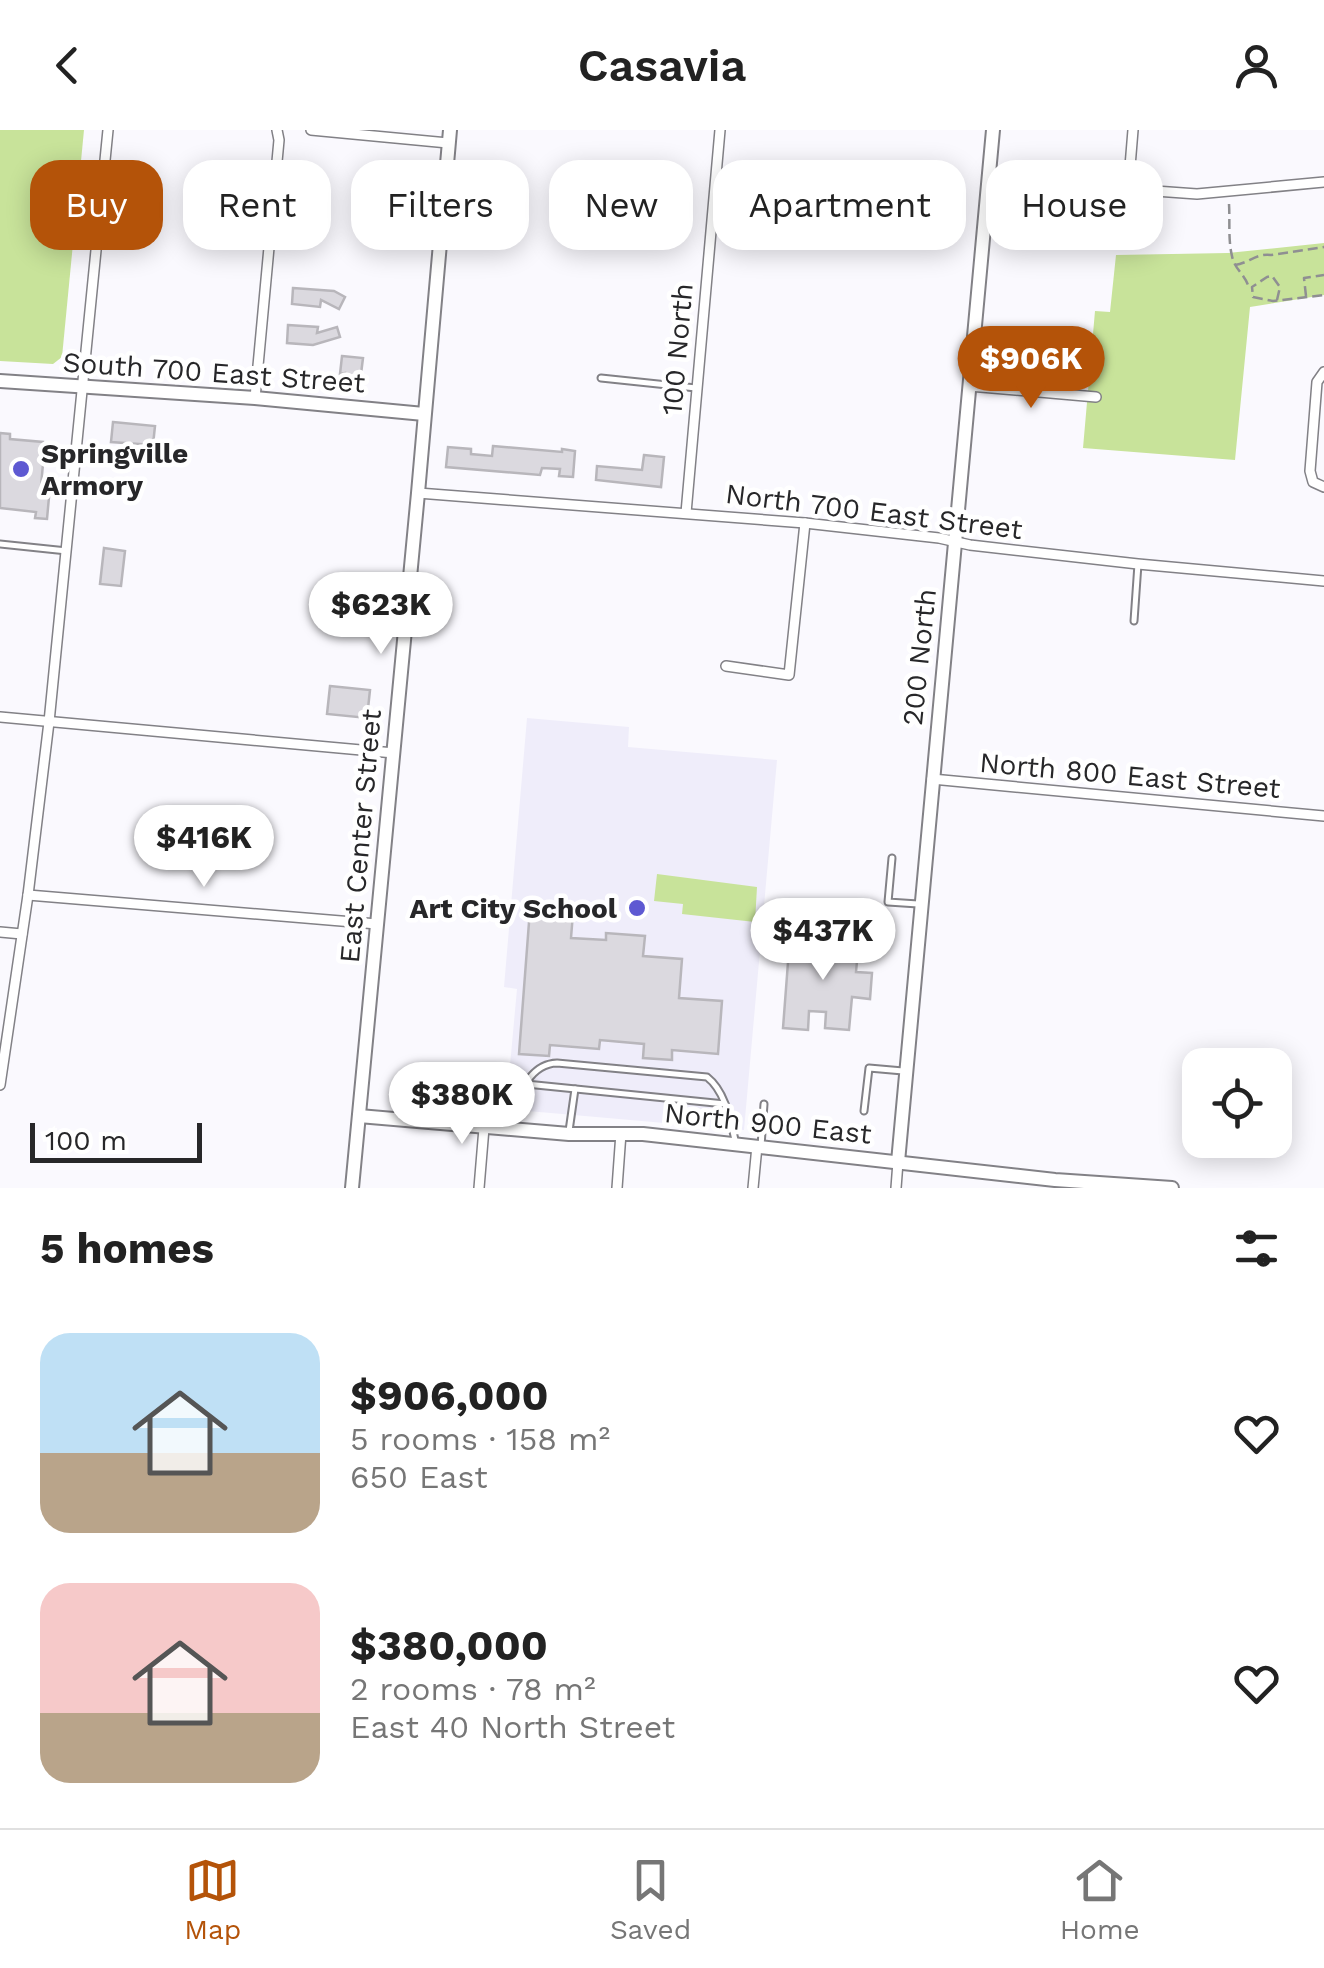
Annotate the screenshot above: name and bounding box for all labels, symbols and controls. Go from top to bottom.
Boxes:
icon: back [40,38,95,93]
icon: person [1229,38,1284,93]
text: Casavia [578,39,746,92]
chip: Buy [30,160,163,250]
chip: Rent [183,160,331,250]
chip: Filters [351,160,529,250]
chip: New [549,160,693,250]
chip: Apartment [713,160,966,250]
chip: House [986,160,1163,250]
street label: 100 North [655,282,700,416]
pin: $906K [961,326,1101,411]
text: $906K [980,339,1082,377]
street label: South 700 East Street [62,345,367,400]
place label: Springville Armory [41,437,188,502]
marker: Springville Armory [10,458,32,480]
street label: North 700 East Street [724,477,1024,546]
pin: $623K [311,572,451,657]
text: $623K [331,585,431,623]
street label: 200 North [896,587,943,727]
street label: East Center Street [333,707,388,964]
street label: North 800 East Street [978,746,1282,805]
pin: $416K [134,805,274,890]
text: $416K [156,818,252,856]
place label: Art City School [409,892,618,925]
marker: Art City School [626,897,648,919]
pin: $437K [753,898,893,983]
text: $437K [773,911,873,949]
map controls [1182,1048,1292,1158]
button: locate [1182,1048,1292,1158]
pin: $380K [392,1062,532,1147]
text: $380K [411,1075,513,1113]
street label: North 900 East [663,1096,873,1151]
scale bar [30,1118,202,1162]
text: 100 m [45,1124,127,1157]
icon: filters [1229,1221,1284,1276]
text: 5 homes [40,1224,214,1273]
text: $906,000 [350,1371,549,1420]
icon: home [120,1373,240,1493]
icon: heart [1229,1406,1284,1461]
text: 5 rooms · 158 m² [350,1420,610,1458]
text: 650 East [350,1458,488,1496]
text: $380,000 [350,1621,548,1670]
icon: home [120,1623,240,1743]
icon: heart [1229,1656,1284,1711]
text: 2 rooms · 78 m² [350,1670,596,1708]
text: East 40 North Street [350,1708,675,1746]
tab: Map [184,1853,241,1946]
tab: Saved [610,1853,691,1946]
tab: Home [1060,1853,1140,1946]

